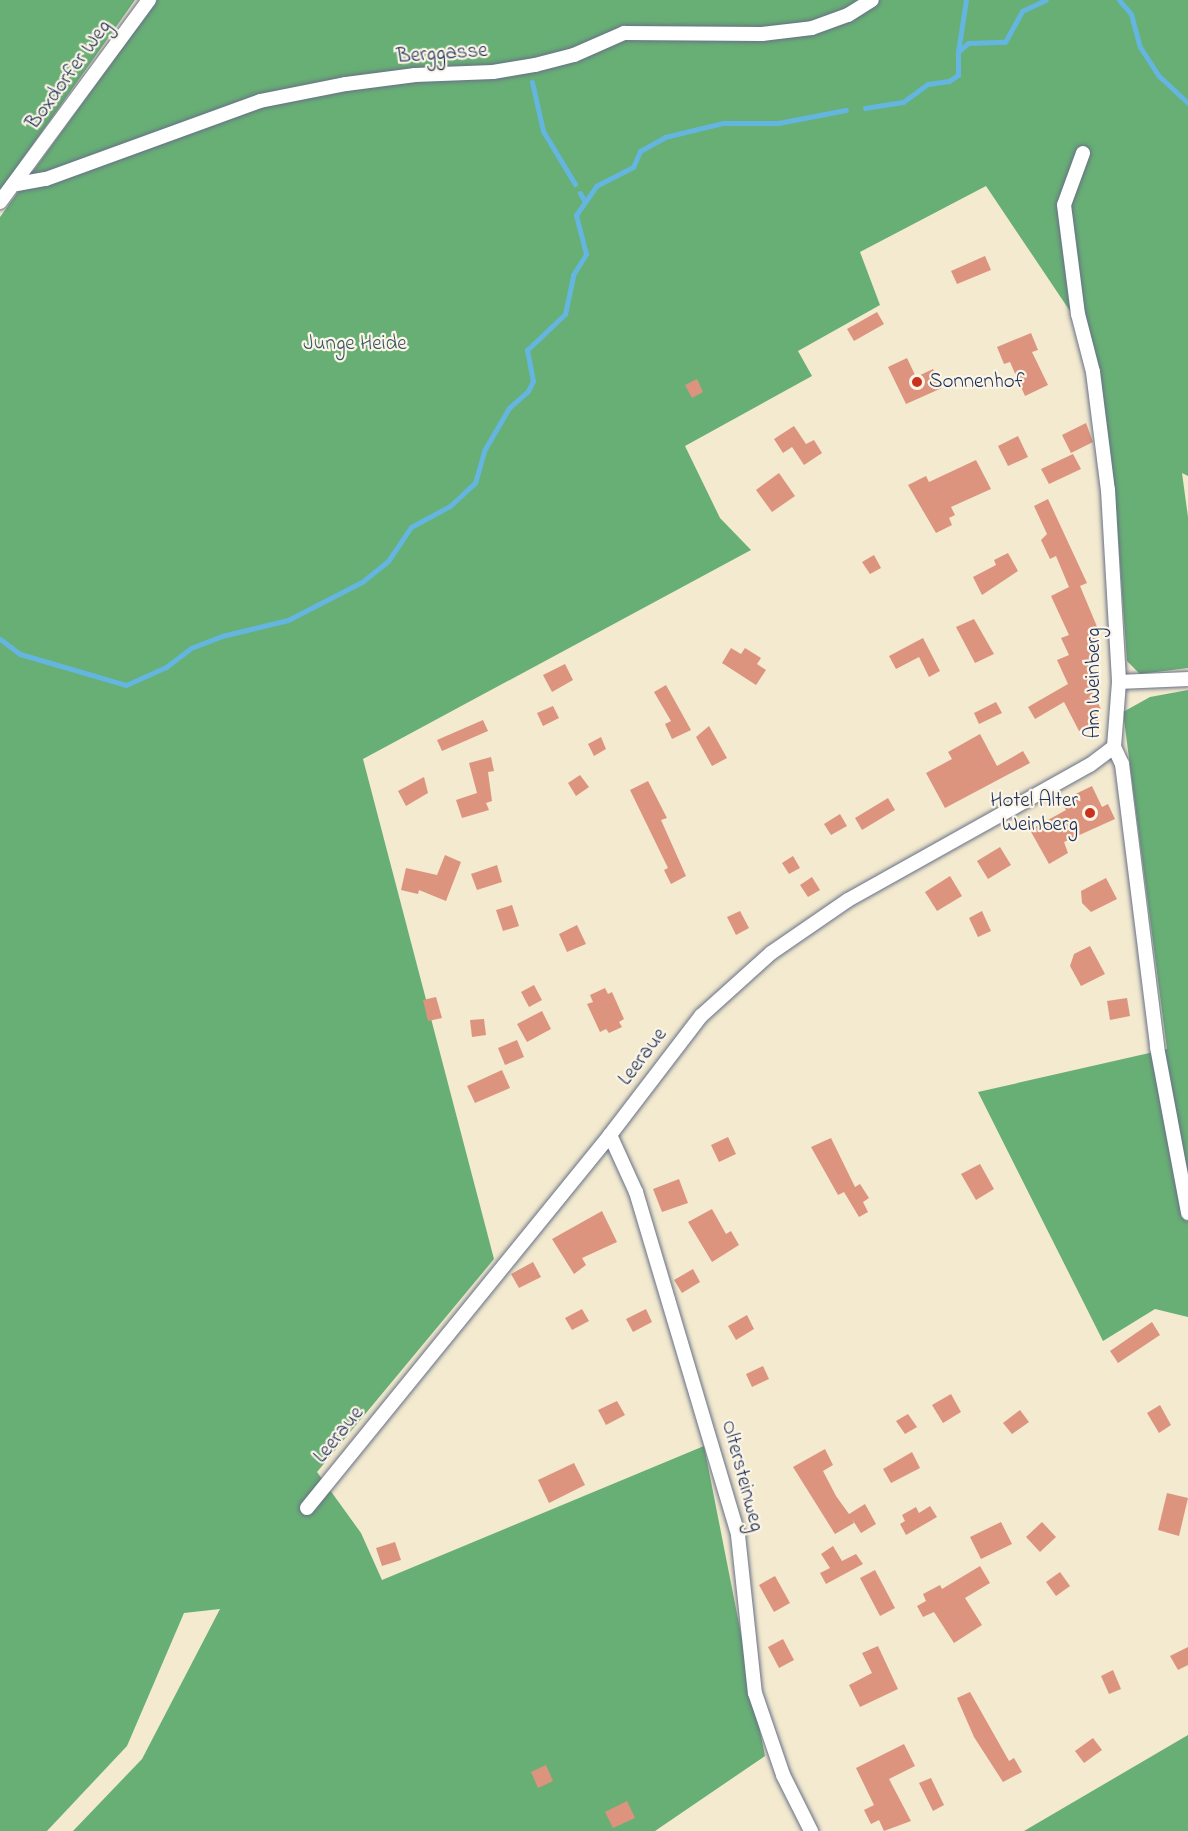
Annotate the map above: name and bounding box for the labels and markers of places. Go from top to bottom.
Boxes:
place label: Sonnenhof [929,369,1025,395]
marker: Sonnenhof [910,375,924,389]
place label: Hotel Alter Weinberg [990,788,1078,838]
marker: Hotel Alter Weinberg [1083,806,1097,820]

